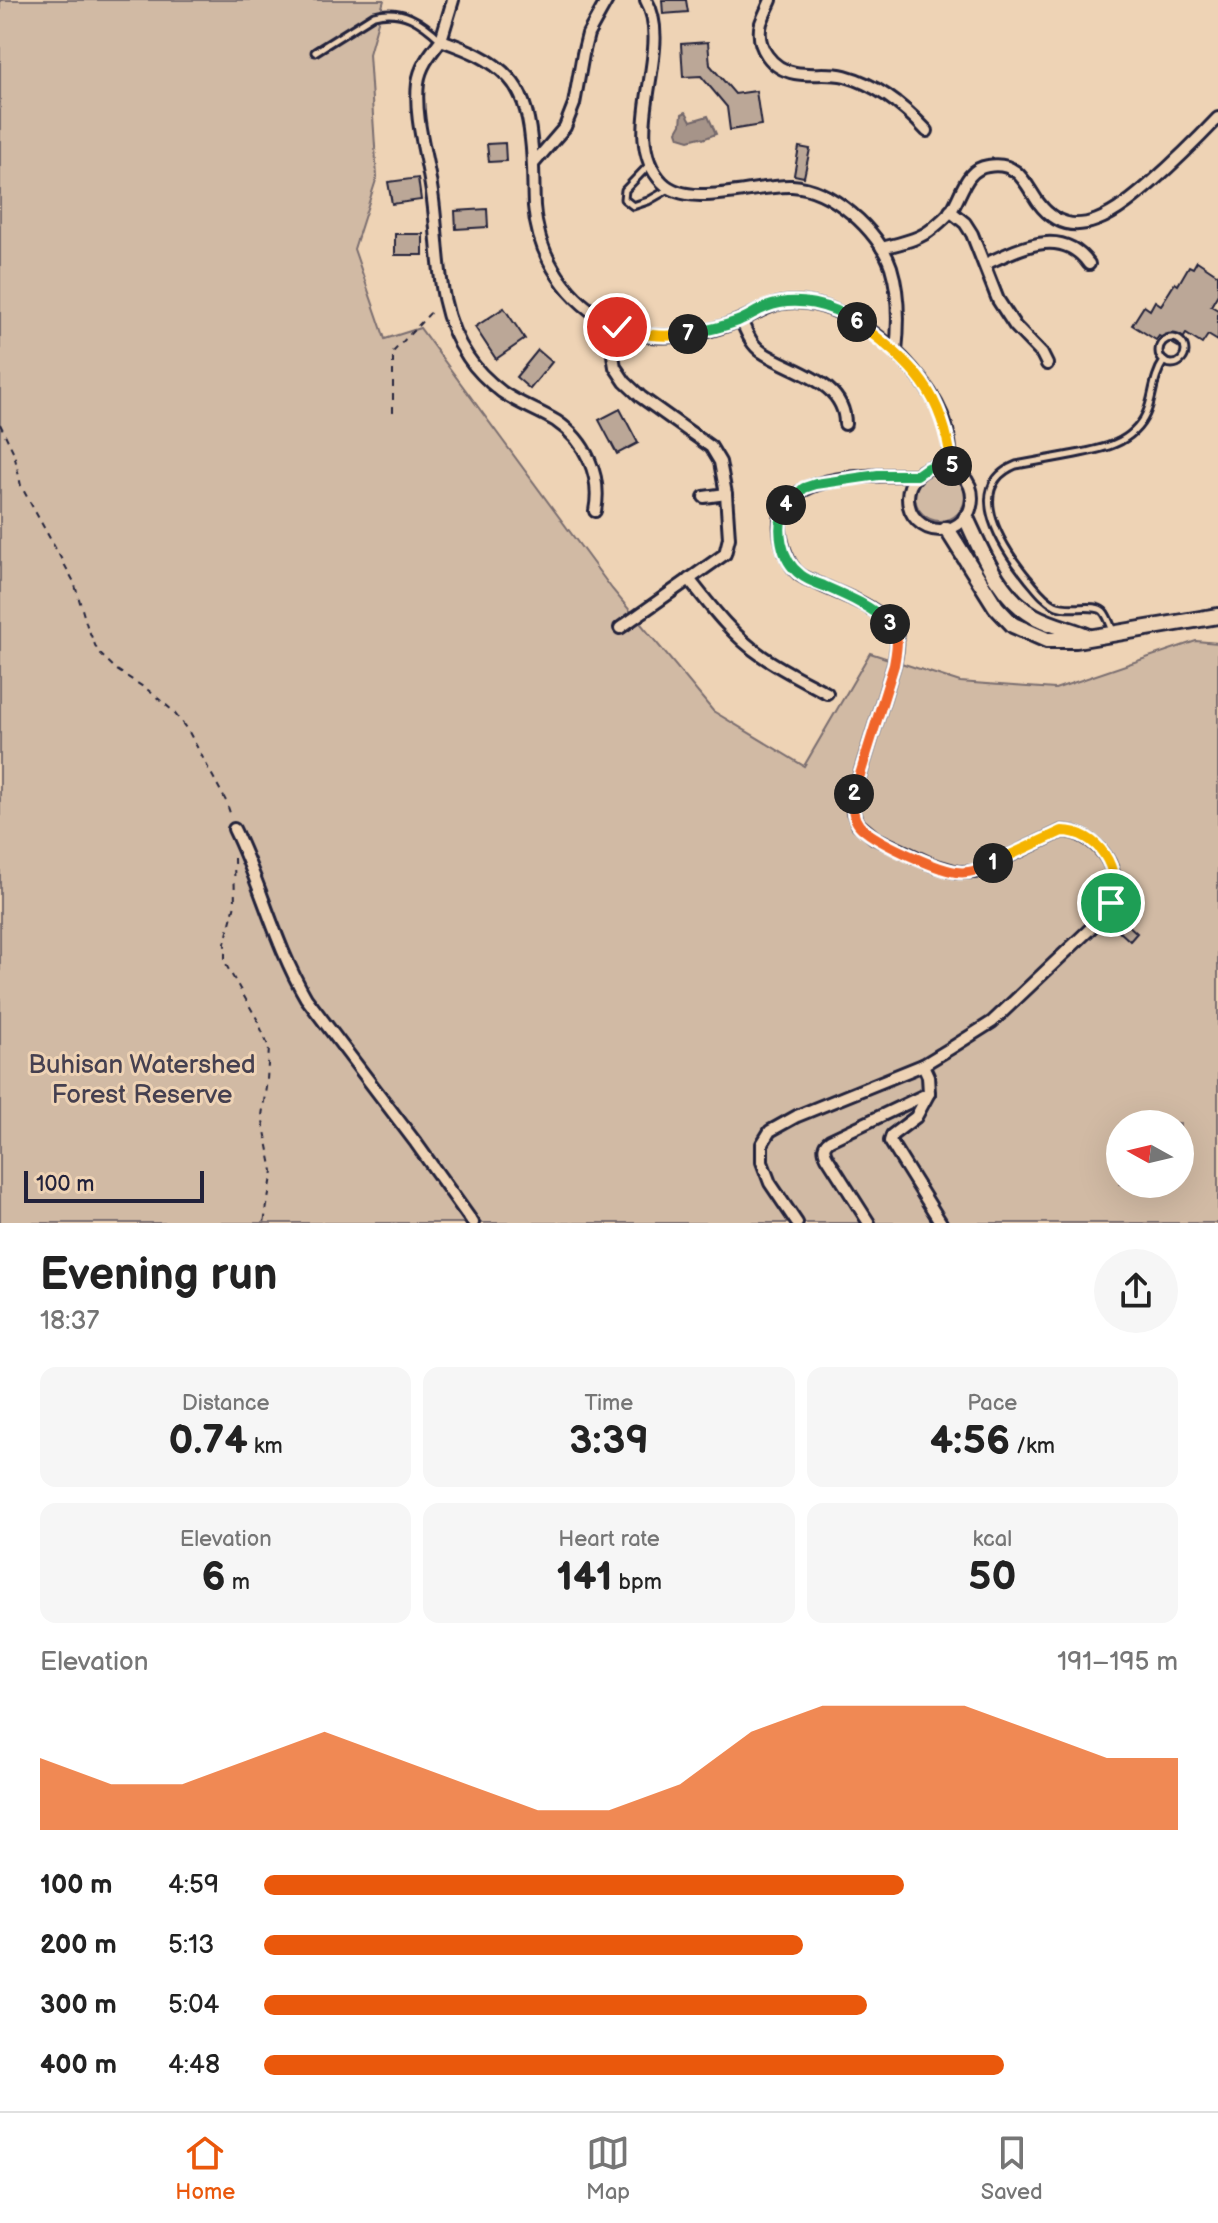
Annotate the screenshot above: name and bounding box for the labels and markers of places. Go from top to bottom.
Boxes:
pin [583,293,651,361]
pin: 6 [837,302,877,342]
pin: 7 [668,314,708,354]
pin: 5 [932,446,972,486]
pin: 4 [766,485,806,525]
pin: 3 [870,604,910,644]
pin: 2 [834,774,874,814]
pin: 1 [973,843,1013,883]
pin [1077,869,1145,937]

